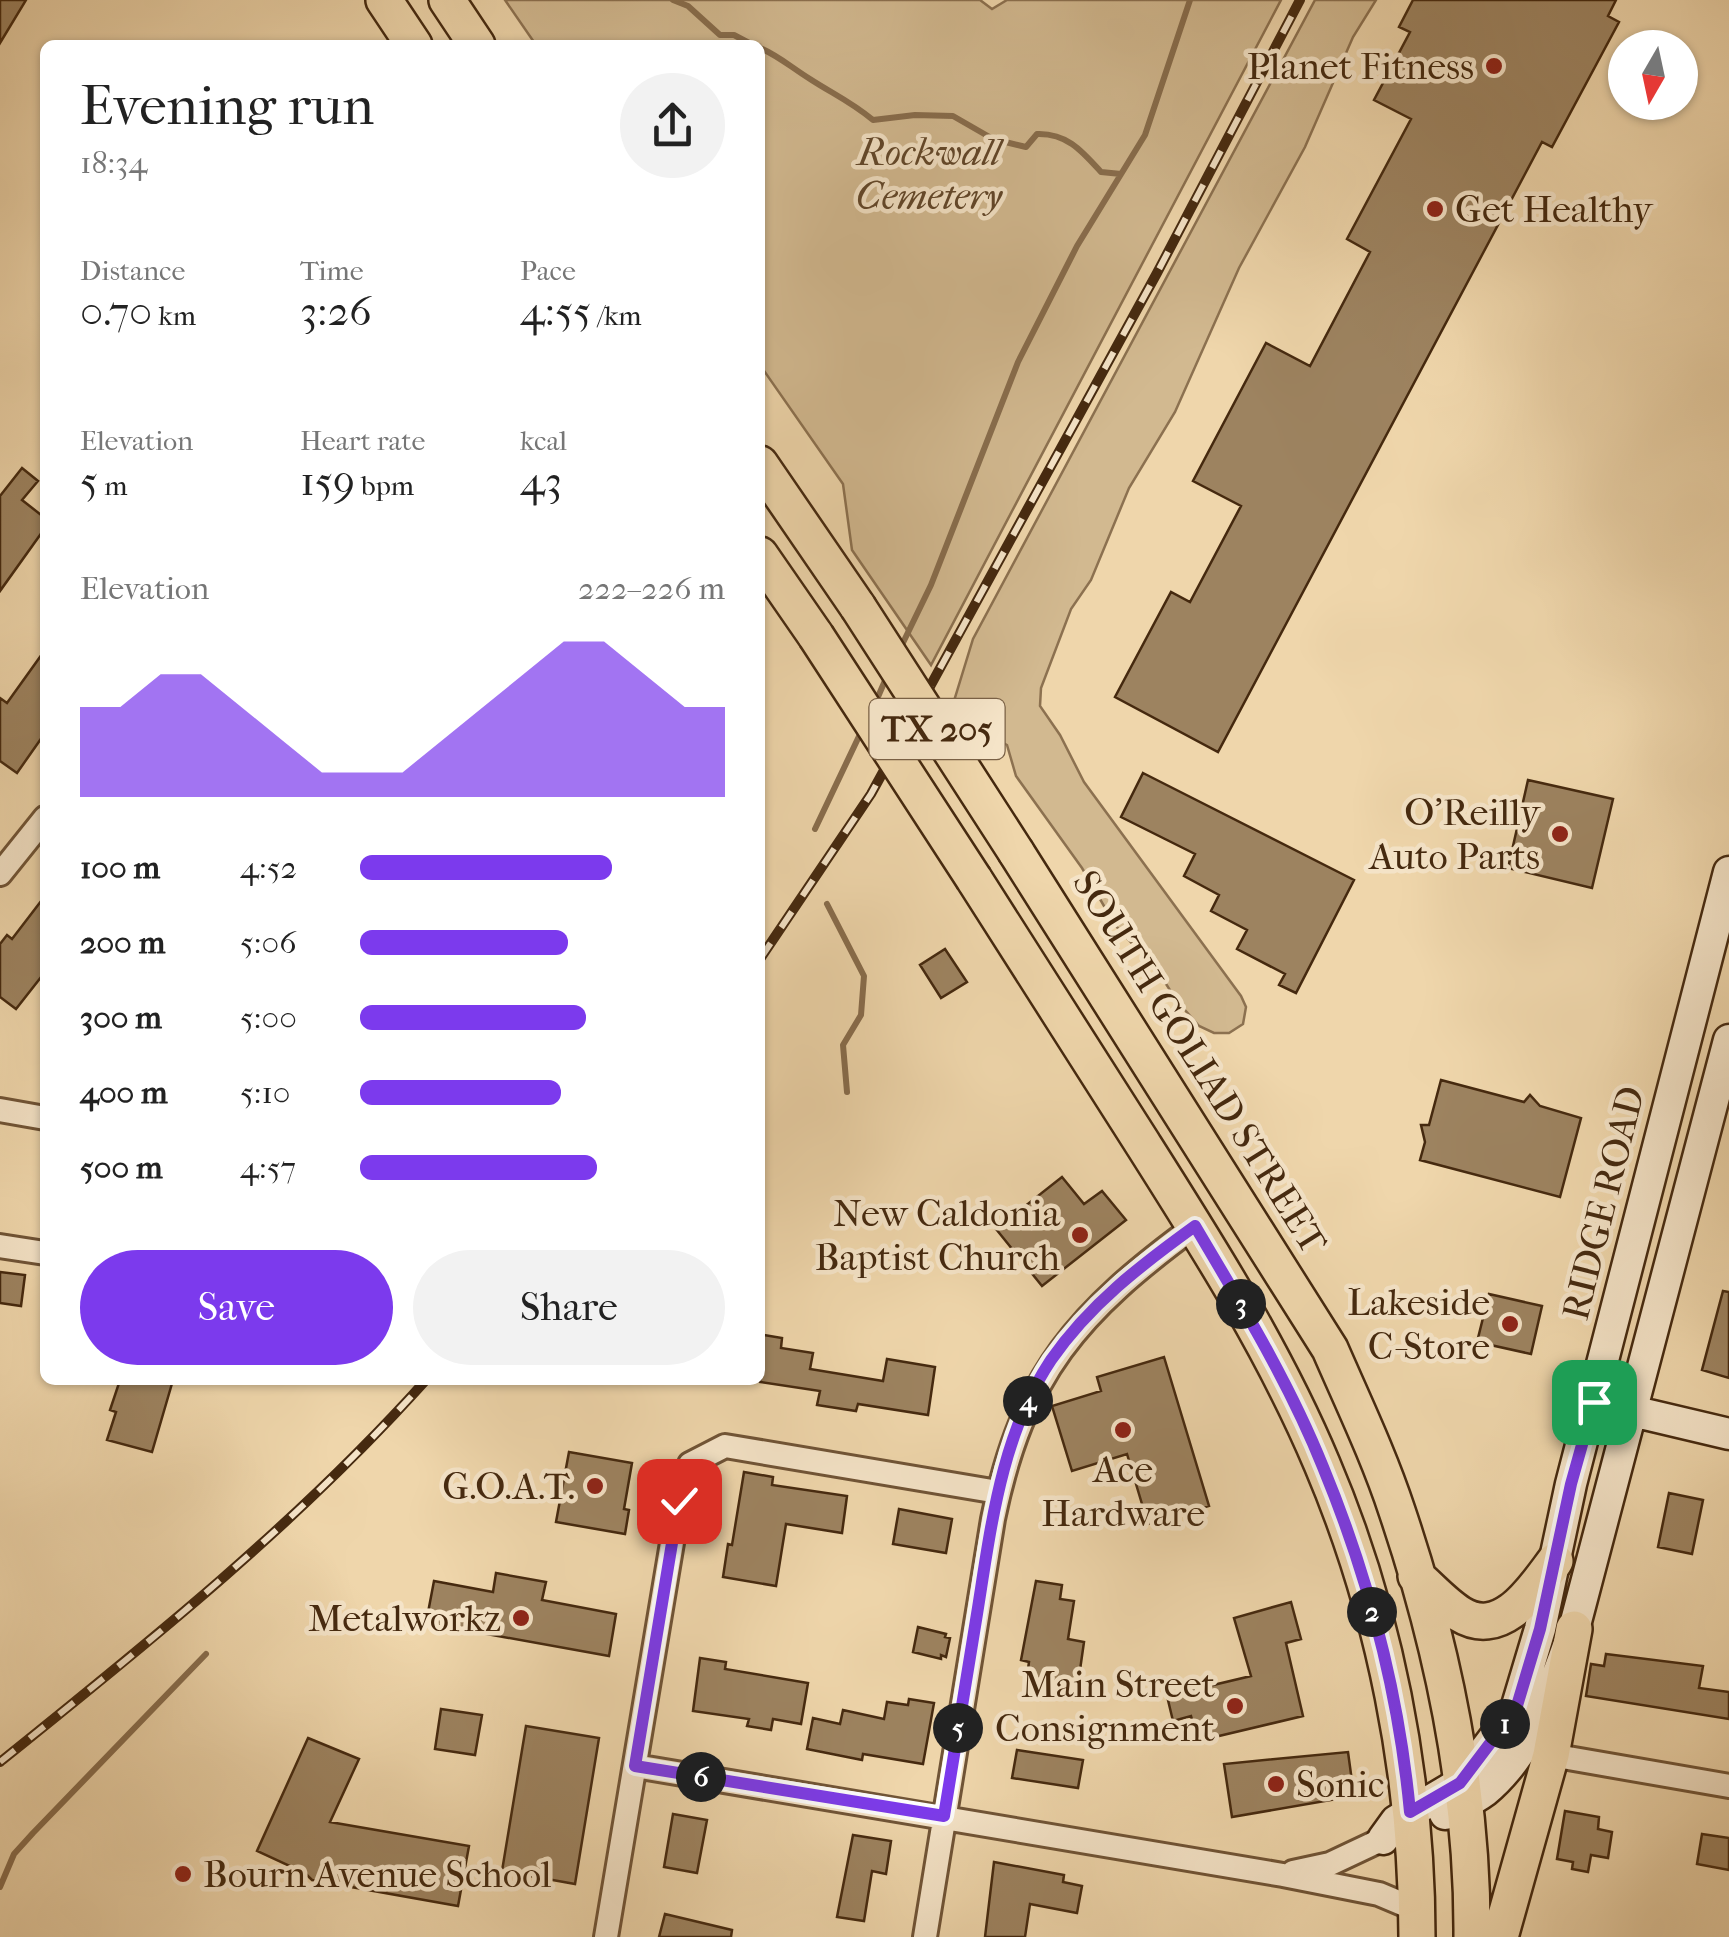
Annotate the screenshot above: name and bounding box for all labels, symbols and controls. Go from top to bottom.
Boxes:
north arrow [1608,30,1698,120]
map controls [1608,30,1698,120]
place label: Planet Fitness [1247,44,1474,89]
marker: Planet Fitness [1483,55,1505,77]
button: share [620,73,725,178]
text: Evening run [80,74,374,138]
park label: Rockwall Cemetery [855,130,1004,219]
text: 18:34 [80,144,147,181]
place label: Get Healthy [1455,187,1654,232]
marker: Get Healthy [1424,198,1446,220]
text: Distance [80,254,185,287]
text: Time [300,254,364,287]
text: Pace [520,254,576,287]
text: 0.70 [80,287,152,336]
text: 3:26 [300,287,372,336]
text: 4:55 [520,287,591,336]
text: km [152,299,196,332]
text: /km [591,299,642,332]
text: Elevation [80,424,193,457]
text: Heart rate [300,424,425,457]
text: kcal [520,424,567,457]
text: 5 [80,457,98,506]
text: 159 [300,457,355,506]
text: 43 [520,457,562,506]
text: m [98,469,127,502]
text: bpm [355,469,414,502]
text: Elevation [80,570,209,607]
text: 222–226 m [578,570,725,607]
road number: TX 205 [870,699,1004,759]
place label: O'Reilly Auto Parts [1367,790,1542,879]
marker: O'Reilly Auto Parts [1549,823,1571,845]
text: 100 m [80,849,160,886]
text: 4:52 [240,849,297,886]
street label: SOUTH GOLIAD STREET [1063,862,1336,1262]
text: 200 m [80,924,165,961]
text: 5:06 [240,924,297,961]
text: 300 m [80,999,162,1036]
text: 5:00 [240,999,297,1036]
text: 400 m [80,1074,168,1111]
text: 5:10 [240,1074,290,1111]
street label: RIDGE ROAD [1553,1082,1654,1325]
text: 500 m [80,1149,163,1186]
text: 4:57 [240,1149,296,1186]
place label: New Caldonia Baptist Church [815,1191,1060,1280]
marker: New Caldonia Baptist Church [1069,1224,1091,1246]
button: Save [80,1250,393,1365]
button: Share [413,1250,725,1365]
pin: 3 [1216,1279,1266,1329]
place label: Lakeside C-Store [1347,1280,1490,1369]
text: 3 [1235,1287,1247,1320]
marker: Lakeside C-Store [1499,1313,1521,1335]
pin [1552,1360,1637,1445]
icon: arrive [1567,1375,1622,1430]
pin: 4 [1003,1376,1053,1426]
text: 4 [1020,1384,1036,1417]
marker: Ace Hardware [1112,1419,1134,1441]
place label: Ace Hardware [1041,1447,1205,1536]
pin [637,1459,722,1544]
place label: G.O.A.T. [442,1464,575,1509]
icon: check [652,1474,707,1529]
marker: G.O.A.T. [584,1475,606,1497]
pin: 2 [1347,1587,1397,1637]
text: 2 [1365,1595,1379,1628]
place label: Metalworkz [308,1596,501,1641]
marker: Metalworkz [510,1607,532,1629]
place label: Main Street Consignment [995,1662,1215,1751]
marker: Main Street Consignment [1224,1695,1246,1717]
pin: 1 [1480,1699,1530,1749]
pin: 5 [933,1703,983,1753]
text: 1 [1500,1707,1510,1740]
text: 5 [952,1711,964,1744]
pin: 6 [676,1752,726,1802]
text: 6 [693,1760,709,1793]
place label: Sonic [1296,1762,1384,1807]
marker: Sonic [1265,1773,1287,1795]
place label: Bourn Avenue School [203,1852,551,1897]
marker: Bourn Avenue School [172,1863,194,1885]

